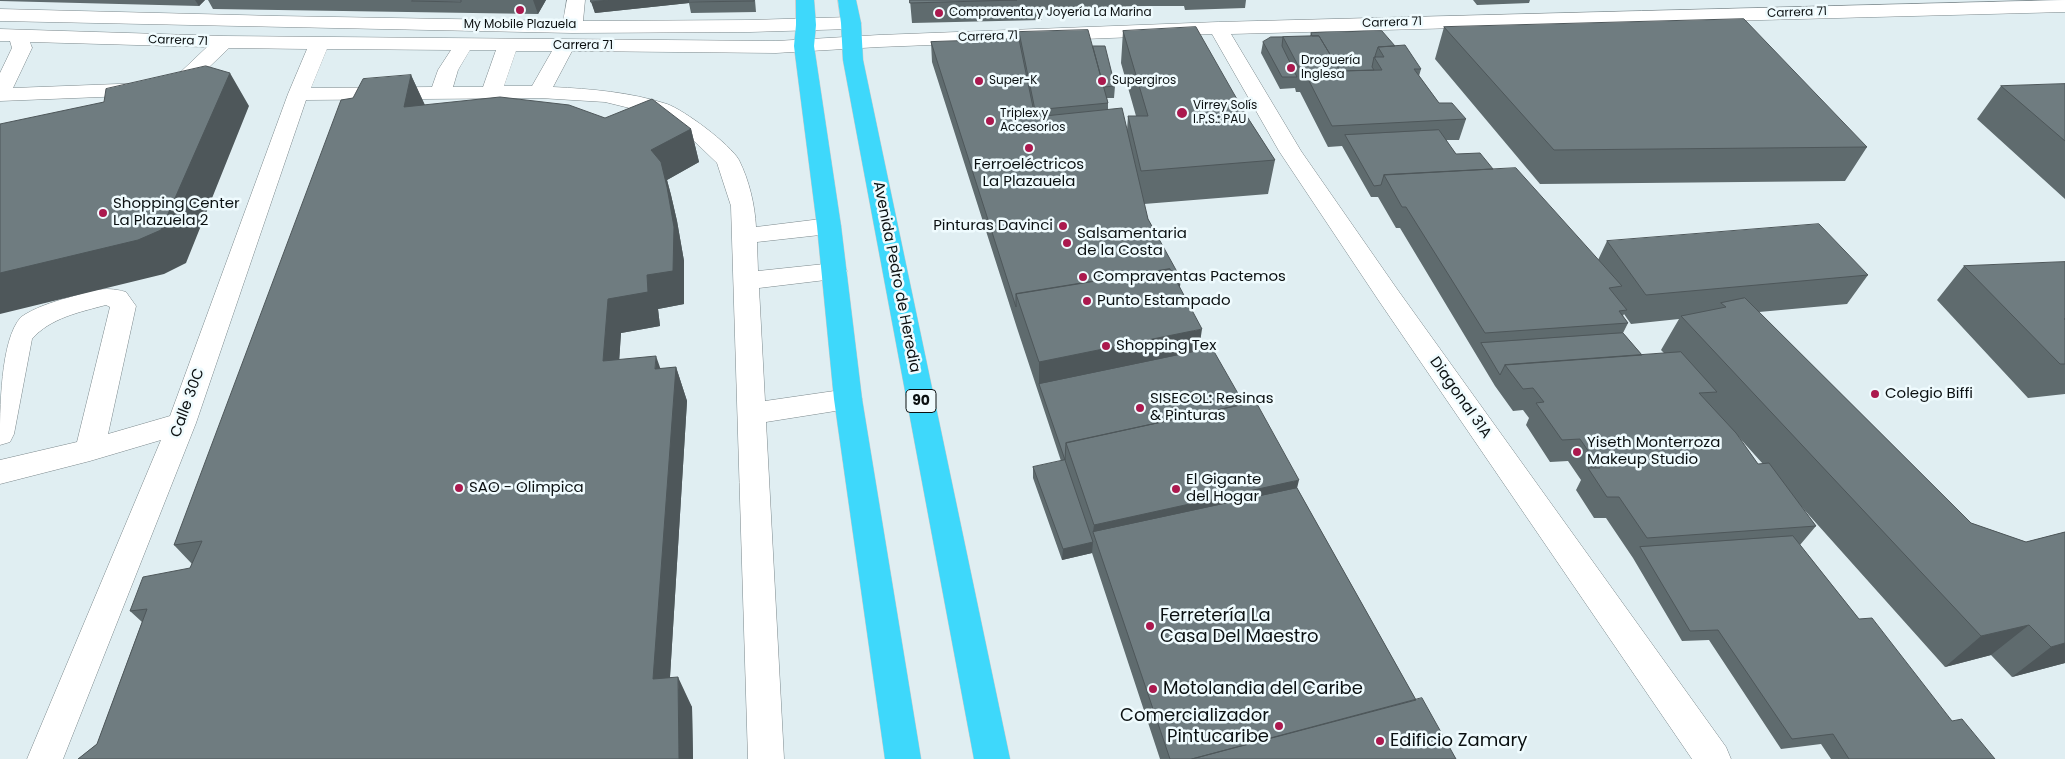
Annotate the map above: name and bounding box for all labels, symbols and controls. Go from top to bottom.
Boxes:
marker: My Mobile Plazuela [514,4,526,16]
street label: Carrera 71 [1767,5,1827,21]
place label: Compraventa y Joyería La Marina [949,6,1152,20]
marker: Compraventa y Joyería La Marina [933,7,945,19]
street label: Carrera 71 [1362,15,1422,31]
place label: My Mobile Plazuela [464,18,576,32]
street label: Carrera 71 [958,29,1018,45]
street label: Carrera 71 [148,33,208,49]
street label: Carrera 71 [553,39,613,53]
place label: Droguería Inglesa [1301,54,1360,82]
marker: Droguería Inglesa [1285,62,1297,74]
place label: Super-K [989,74,1038,88]
place label: Supergiros [1112,74,1176,88]
marker: Super-K [973,75,985,87]
marker: Supergiros [1096,75,1108,87]
place label: Virrey Solís I.P.S.: PAU [1193,99,1257,127]
marker: Virrey Solís I.P.S.: PAU [1175,106,1189,120]
place label: Triplex y Accesorios [1000,107,1065,135]
marker: Triplex y Accesorios [984,115,996,127]
marker: Ferroeléctricos La Plazauela [1023,142,1035,154]
place label: Ferroeléctricos La Plazauela [974,156,1084,191]
street label: Avenida Pedro de Heredia [869,180,923,374]
place label: Shopping Center La Plazuela 2 [113,195,240,230]
marker: Shopping Center La Plazuela 2 [97,207,109,219]
place label: Pinturas Davinci [933,217,1053,235]
marker: Pinturas Davinci [1057,220,1069,232]
place label: Salsamentaria de la Costa [1077,225,1187,260]
marker: Salsamentaria de la Costa [1061,237,1073,249]
place label: Compraventas Pactemos [1093,268,1286,286]
marker: Compraventas Pactemos [1077,271,1089,283]
place label: Punto Estampado [1097,292,1231,310]
marker: Punto Estampado [1081,295,1093,307]
place label: Shopping Tex [1116,337,1216,355]
marker: Shopping Tex [1100,340,1112,352]
street label: Diagonal 31A [1425,354,1495,442]
street label: Calle 30C [167,366,209,440]
place label: Colegio Biffi [1885,385,1973,403]
marker: Colegio Biffi [1869,388,1881,400]
road number: 90 [906,390,936,412]
place label: SISECOL: Resinas & Pinturas [1150,390,1274,425]
marker: SISECOL: Resinas & Pinturas [1134,402,1146,414]
place label: Yiseth Monterroza Makeup Studio [1587,434,1720,469]
marker: Yiseth Monterroza Makeup Studio [1571,446,1583,458]
place label: El Gigante del Hogar [1186,471,1261,506]
place label: SAO - Olimpica [469,479,584,497]
marker: SAO - Olimpica [453,482,465,494]
marker: El Gigante del Hogar [1170,483,1182,495]
place label: Ferretería La Casa Del Maestro [1160,605,1319,648]
marker: Ferretería La Casa Del Maestro [1144,620,1156,632]
place label: Motolandia del Caribe [1163,678,1363,700]
marker: Motolandia del Caribe [1147,683,1159,695]
place label: Comercializador Pintucaribe [1120,705,1269,748]
marker: Comercializador Pintucaribe [1273,720,1285,732]
place label: Edificio Zamary [1390,730,1527,752]
marker: Edificio Zamary [1374,735,1386,747]

